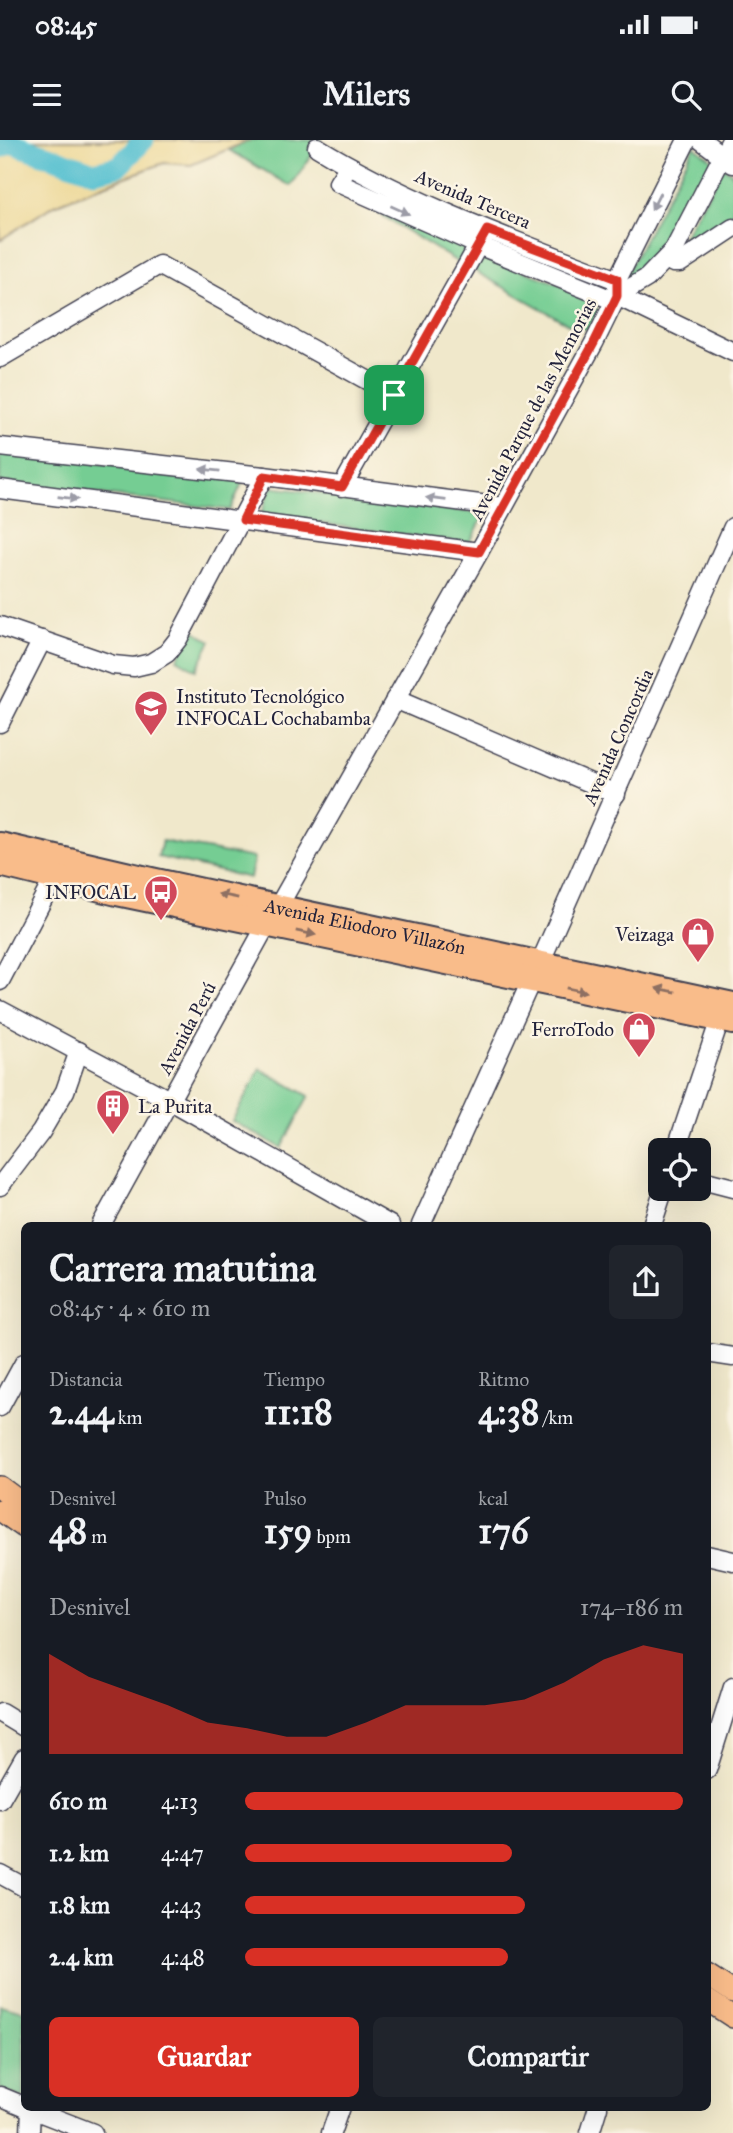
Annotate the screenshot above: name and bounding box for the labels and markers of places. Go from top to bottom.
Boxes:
pin [364,365,424,425]
place label: Instituto Tecnológico INFOCAL Cochabamba [176,685,372,730]
school or university icon: Instituto Tecnológico INFOCAL Cochabamba [132,688,170,737]
bus stop icon: INFOCAL [142,873,180,922]
place label: INFOCAL [45,881,136,904]
shop icon: Veizaga [679,915,717,964]
place label: Veizaga [614,923,675,947]
shop icon: FerroTodo [620,1010,658,1059]
place label: FerroTodo [531,1018,614,1041]
building icon: La Purita [94,1087,132,1136]
place label: La Purita [138,1095,213,1118]

